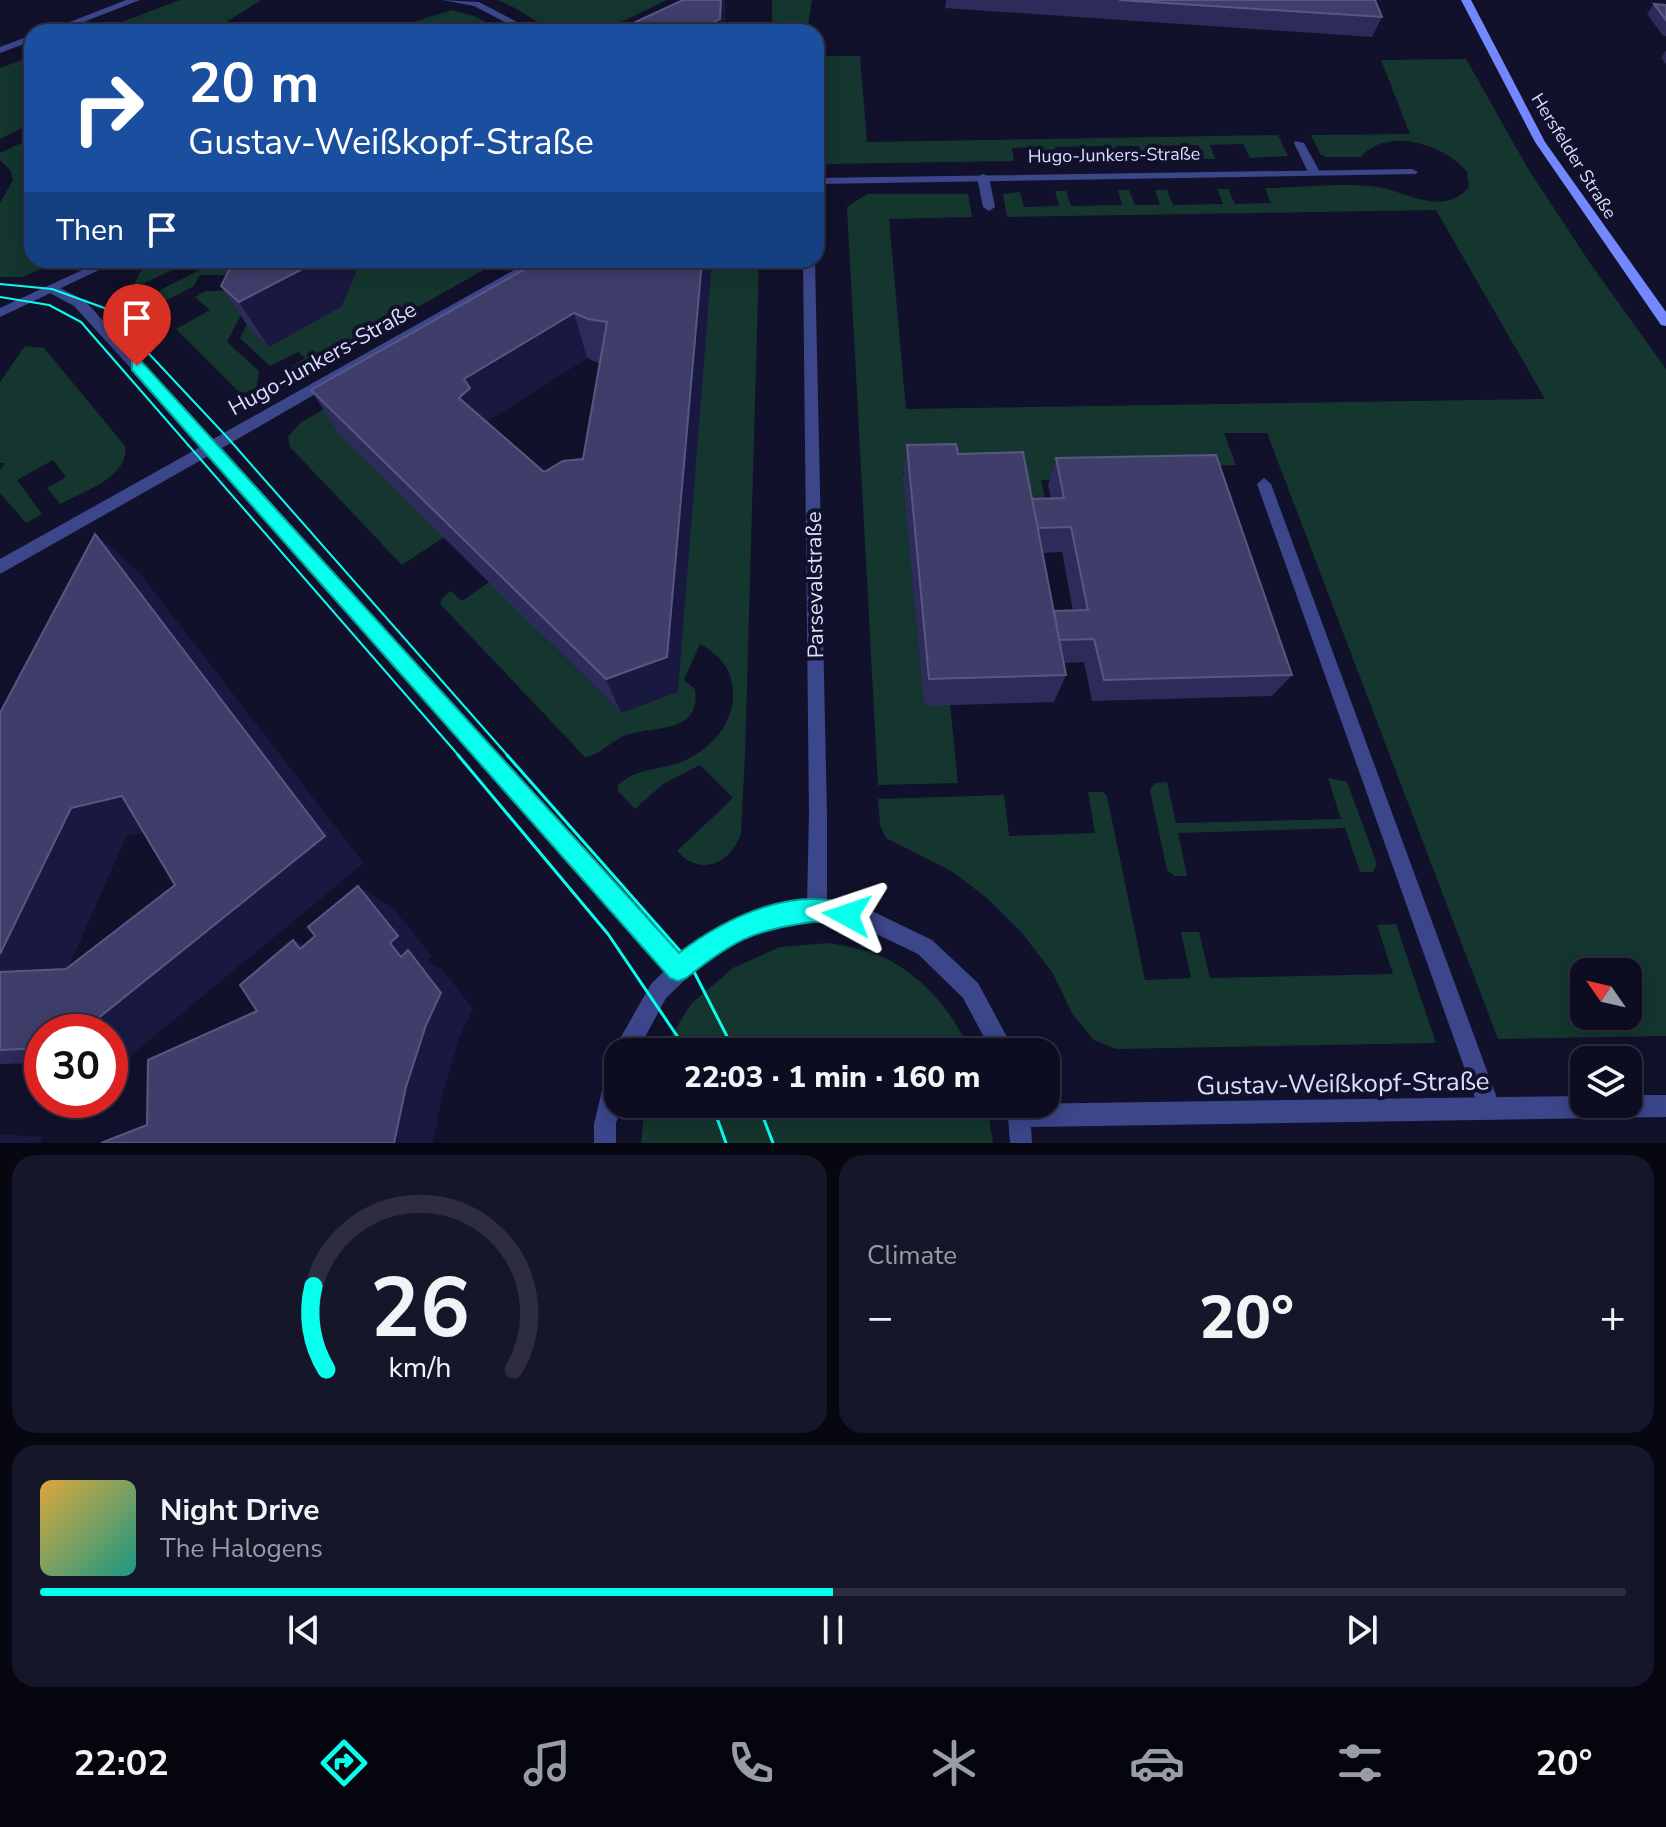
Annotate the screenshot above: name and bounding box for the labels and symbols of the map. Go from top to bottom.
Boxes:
street label: Hersfelder Straße [1526,89,1622,223]
street label: Hugo-Junkers-Straße [1028,141,1200,169]
pin [103,284,171,366]
street label: Hugo-Junkers-Straße [223,295,422,423]
street label: Parsevalstraße [799,511,831,659]
position arrow [805,873,889,957]
north arrow [1570,958,1642,1030]
speed limit sign: 30 [24,1014,128,1118]
street label: Gustav-Weißkopf-Straße [1196,1063,1490,1104]

